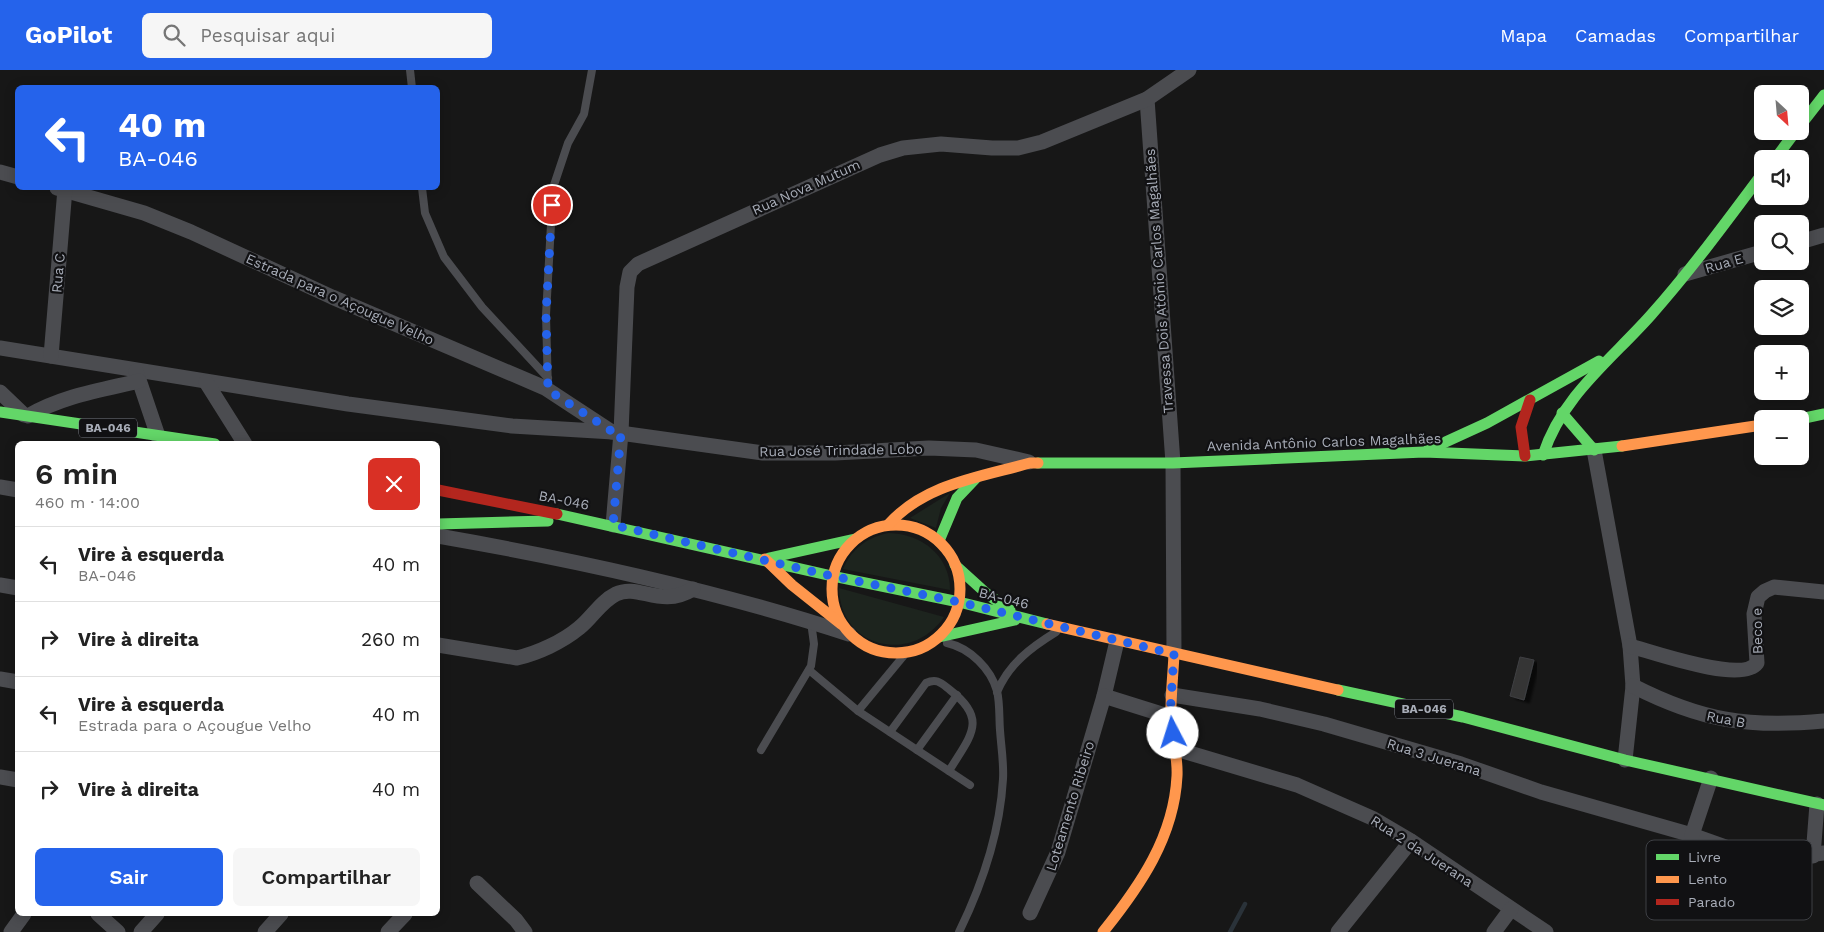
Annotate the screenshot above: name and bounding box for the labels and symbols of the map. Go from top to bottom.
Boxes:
north arrow [1754,85,1809,140]
street label: Travessa Dois Atônio Carlos Magalhães [1142,148,1176,414]
street label: Rua Nova Mutum [750,156,862,218]
pin [531,184,573,226]
street label: Estrada para o Açougue Velho [243,250,437,348]
street label: Rua E [1703,250,1745,276]
street label: Rua C [48,252,68,294]
road number: BA-046 [79,418,137,438]
street label: Avenida Antônio Carlos Magalhães [1207,430,1441,454]
street label: Rua José Trindade Lobo [759,441,923,459]
street label: BA-046 [538,487,590,513]
street label: BA-046 [977,584,1031,612]
street label: Beco e [1749,608,1765,654]
road number: BA-046 [1395,700,1453,718]
position arrow [1146,706,1198,758]
street label: Rua B [1705,707,1747,731]
street label: Rua 3 Juerana [1385,735,1483,779]
street label: Loteamento Ribeiro [1043,739,1097,873]
street label: Rua 2 da Juerana [1368,812,1476,890]
legend [1646,840,1812,920]
text: Livre [1688,849,1721,865]
text: Lento [1688,871,1727,887]
text: Parado [1688,894,1735,910]

